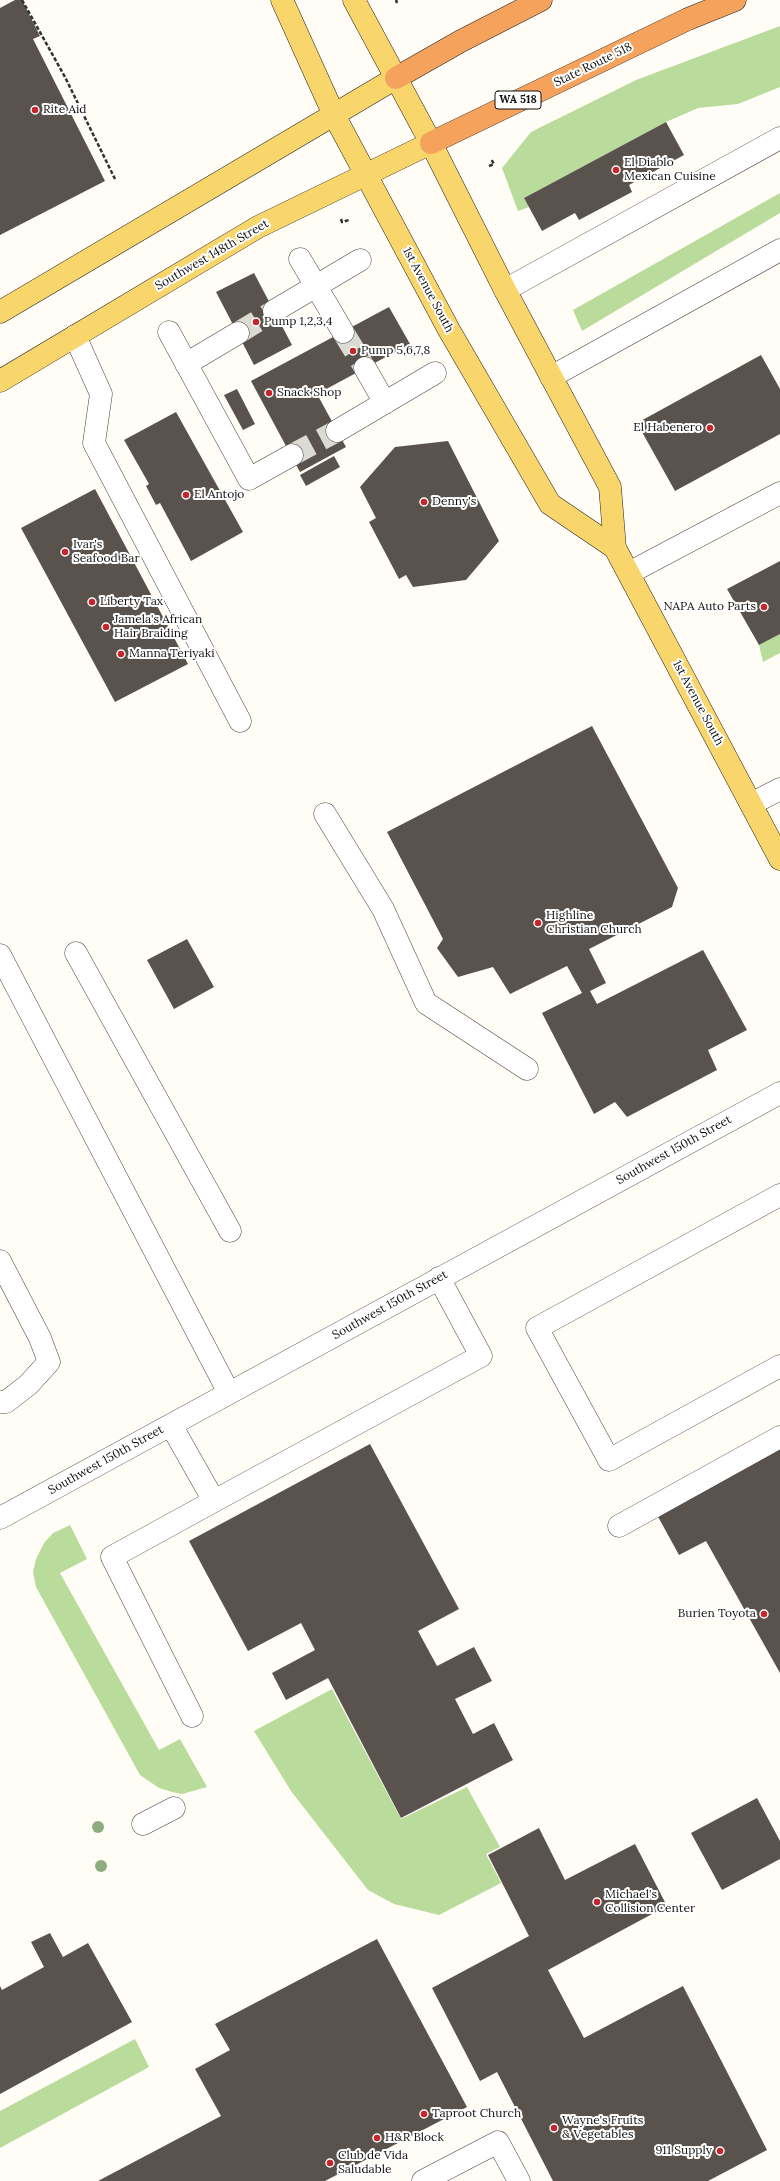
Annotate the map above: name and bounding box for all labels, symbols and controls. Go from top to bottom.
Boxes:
street label: State Route 518 [551,40,635,90]
road number: WA 518 [495,91,541,109]
place label: Rite Aid [43,103,86,117]
marker: Rite Aid [30,105,40,115]
place label: El Diablo Mexican Cuisine [624,156,716,184]
marker: El Diablo Mexican Cuisine [611,165,621,175]
street label: Southwest 148th Street [153,217,271,293]
street label: 1st Avenue South [399,245,457,335]
place label: Pump 1,2,3,4 [264,315,333,329]
marker: Pump 1,2,3,4 [251,317,261,327]
place label: Pump 5,6,7,8 [361,344,430,358]
marker: Pump 5,6,7,8 [348,346,358,356]
place label: Snack Shop [277,386,341,400]
marker: Snack Shop [264,388,274,398]
place label: El Habenero [633,421,702,435]
marker: El Habenero [705,423,715,433]
place label: El Antojo [194,488,244,502]
marker: El Antojo [181,490,191,500]
place label: Denny's [432,495,476,509]
marker: Denny's [419,497,429,507]
place label: Ivar's Seafood Bar [73,538,140,566]
marker: Ivar's Seafood Bar [60,547,70,557]
place label: Liberty Tax [100,595,163,609]
marker: Liberty Tax [87,597,97,607]
place label: NAPA Auto Parts [663,600,756,614]
marker: NAPA Auto Parts [759,602,769,612]
place label: Jamela's African Hair Braiding [114,613,202,641]
marker: Jamela's African Hair Braiding [101,622,111,632]
place label: Manna Teriyaki [129,647,215,661]
marker: Manna Teriyaki [116,649,126,659]
street label: 1st Avenue South [669,658,727,748]
place label: Highline Christian Church [546,909,642,937]
marker: Highline Christian Church [533,918,543,928]
street label: Southwest 150th Street [614,1112,734,1188]
street label: Southwest 150th Street [330,1267,450,1343]
street label: Southwest 150th Street [46,1422,166,1498]
place label: Burien Toyota [678,1607,756,1621]
marker: Burien Toyota [759,1609,769,1619]
place label: Michael's Collision Center [605,1888,695,1916]
marker: Michael's Collision Center [592,1897,602,1907]
place label: Taproot Church [432,2107,521,2121]
marker: Taproot Church [419,2109,429,2119]
place label: Wayne's Fruits & Vegetables [562,2114,643,2142]
marker: Wayne's Fruits & Vegetables [549,2123,559,2133]
place label: H&R Block [385,2131,444,2145]
marker: H&R Block [372,2133,382,2143]
place label: 911 Supply [655,2144,712,2158]
marker: 911 Supply [715,2146,725,2156]
place label: Club de Vida Saludable [338,2149,408,2177]
marker: Club de Vida Saludable [325,2158,335,2168]

